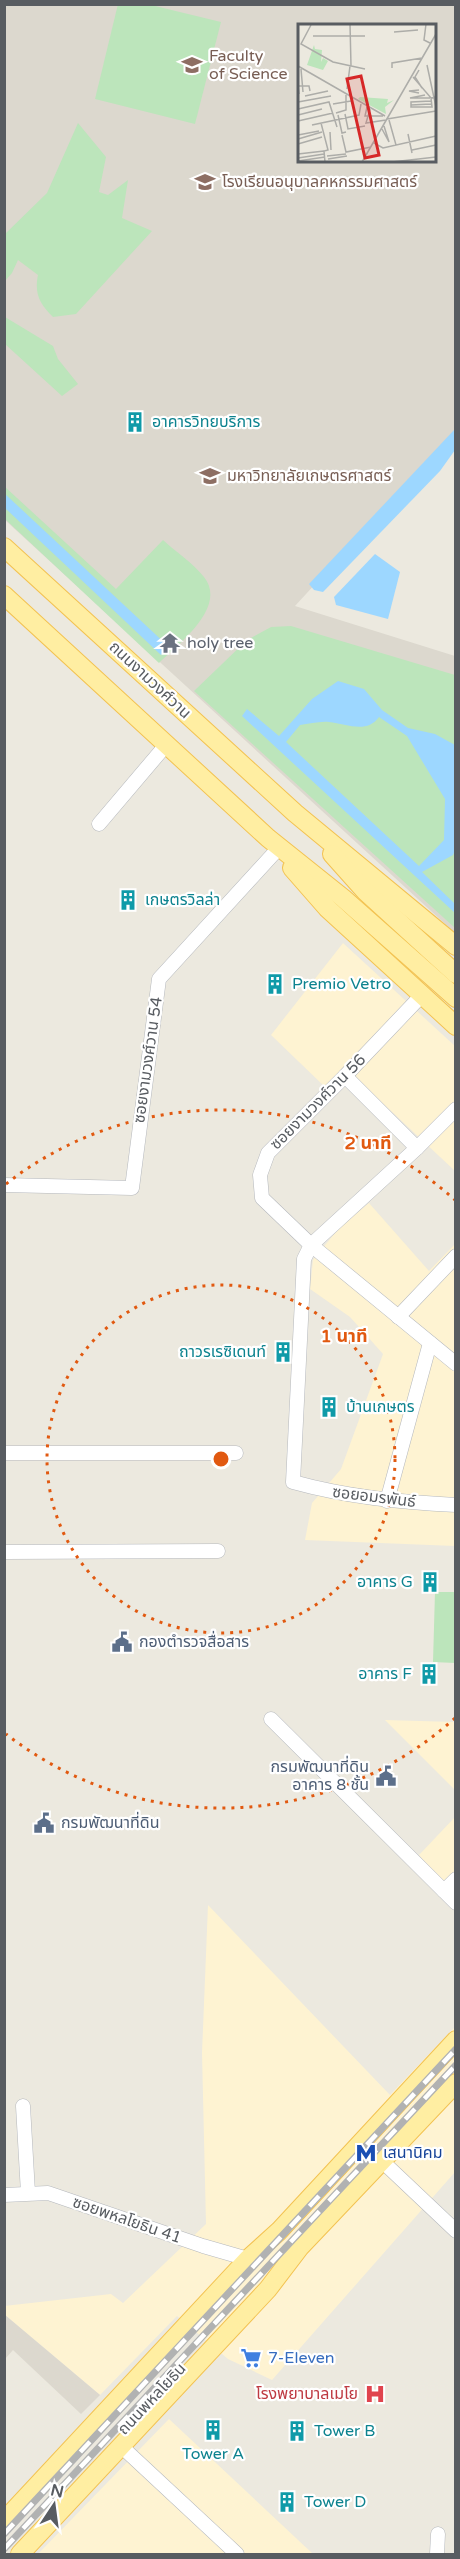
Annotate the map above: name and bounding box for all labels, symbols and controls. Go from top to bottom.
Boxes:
inset map [298,24,436,162]
place label: Faculty of Science [209,46,288,84]
school or university icon: Faculty of Science [180,53,204,77]
school or university icon: โรงเรียนอนุบาลคหกรรมศาสตร์ [193,170,217,194]
place label: โรงเรียนอนุบาลคหกรรมศาสตร์ [222,172,418,192]
building icon: อาคารวิทยบริการ [123,410,147,434]
place label: อาคารวิทยบริการ [152,412,260,432]
school or university icon: มหาวิทยาลัยเกษตรศาสตร์ [198,464,222,488]
place label: มหาวิทยาลัยเกษตรศาสตร์ [227,466,392,486]
temple icon: holy tree [158,631,182,655]
place label: holy tree [187,633,253,653]
street label: ถนนงามวงศ์วาน [105,637,195,723]
building icon: เกษตรวิลล่า [116,888,140,912]
place label: เกษตรวิลล่า [145,890,220,910]
building icon: Premio Vetro [263,972,287,996]
place label: Premio Vetro [292,974,391,994]
street label: ซอยงามวงศ์วาน 54 [129,996,167,1124]
street label: ซอยงามวงศ์วาน 56 [266,1050,370,1154]
text: 2 นาที [344,1132,392,1154]
text: 1 นาที [320,1325,368,1347]
building icon: ถาวรเรซิเดนท์ [271,1340,295,1364]
place label: ถาวรเรซิเดนท์ [179,1342,266,1362]
building icon: บ้านเกษตร [317,1395,341,1419]
place label: บ้านเกษตร [346,1397,415,1417]
centre of rings [211,1449,231,1469]
street label: ซอยอมรพันธ์ [331,1482,417,1512]
building icon: อาคาร G [418,1570,442,1594]
place label: อาคาร G [357,1572,413,1592]
public building icon: กองตำรวจสื่อสาร [110,1630,134,1654]
place label: กองตำรวจสื่อสาร [139,1630,249,1652]
building icon: อาคาร F [417,1662,441,1686]
place label: อาคาร F [358,1664,412,1684]
place label: กรมพัฒนาที่ดิน อาคาร 8 ชั้น [270,1755,369,1795]
public building icon: กรมพัฒนาที่ดิน อาคาร 8 ชั้น [374,1764,398,1788]
public building icon: กรมพัฒนาที่ดิน [32,1811,56,1835]
place label: กรมพัฒนาที่ดิน [61,1811,160,1833]
metro station icon: เสนานิคม [354,2141,378,2165]
place label: เสนานิคม [383,2143,442,2163]
street label: ซอยพหลโยธิน 41 [70,2192,184,2248]
supermarket icon: 7-Eleven [239,2346,263,2370]
place label: 7-Eleven [268,2348,335,2368]
street label: ถนนพหลโยธิน [114,2359,190,2439]
hospital icon: โรงพยาบาลเมโย [363,2382,387,2406]
place label: โรงพยาบาลเมโย [256,2384,358,2404]
building icon: Tower A [201,2418,225,2442]
building icon: Tower B [285,2419,309,2443]
place label: Tower B [314,2421,375,2441]
place label: Tower A [182,2444,244,2464]
north arrow [24,2475,84,2535]
text: N [49,2480,66,2503]
building icon: Tower D [275,2490,299,2514]
place label: Tower D [304,2492,366,2512]

